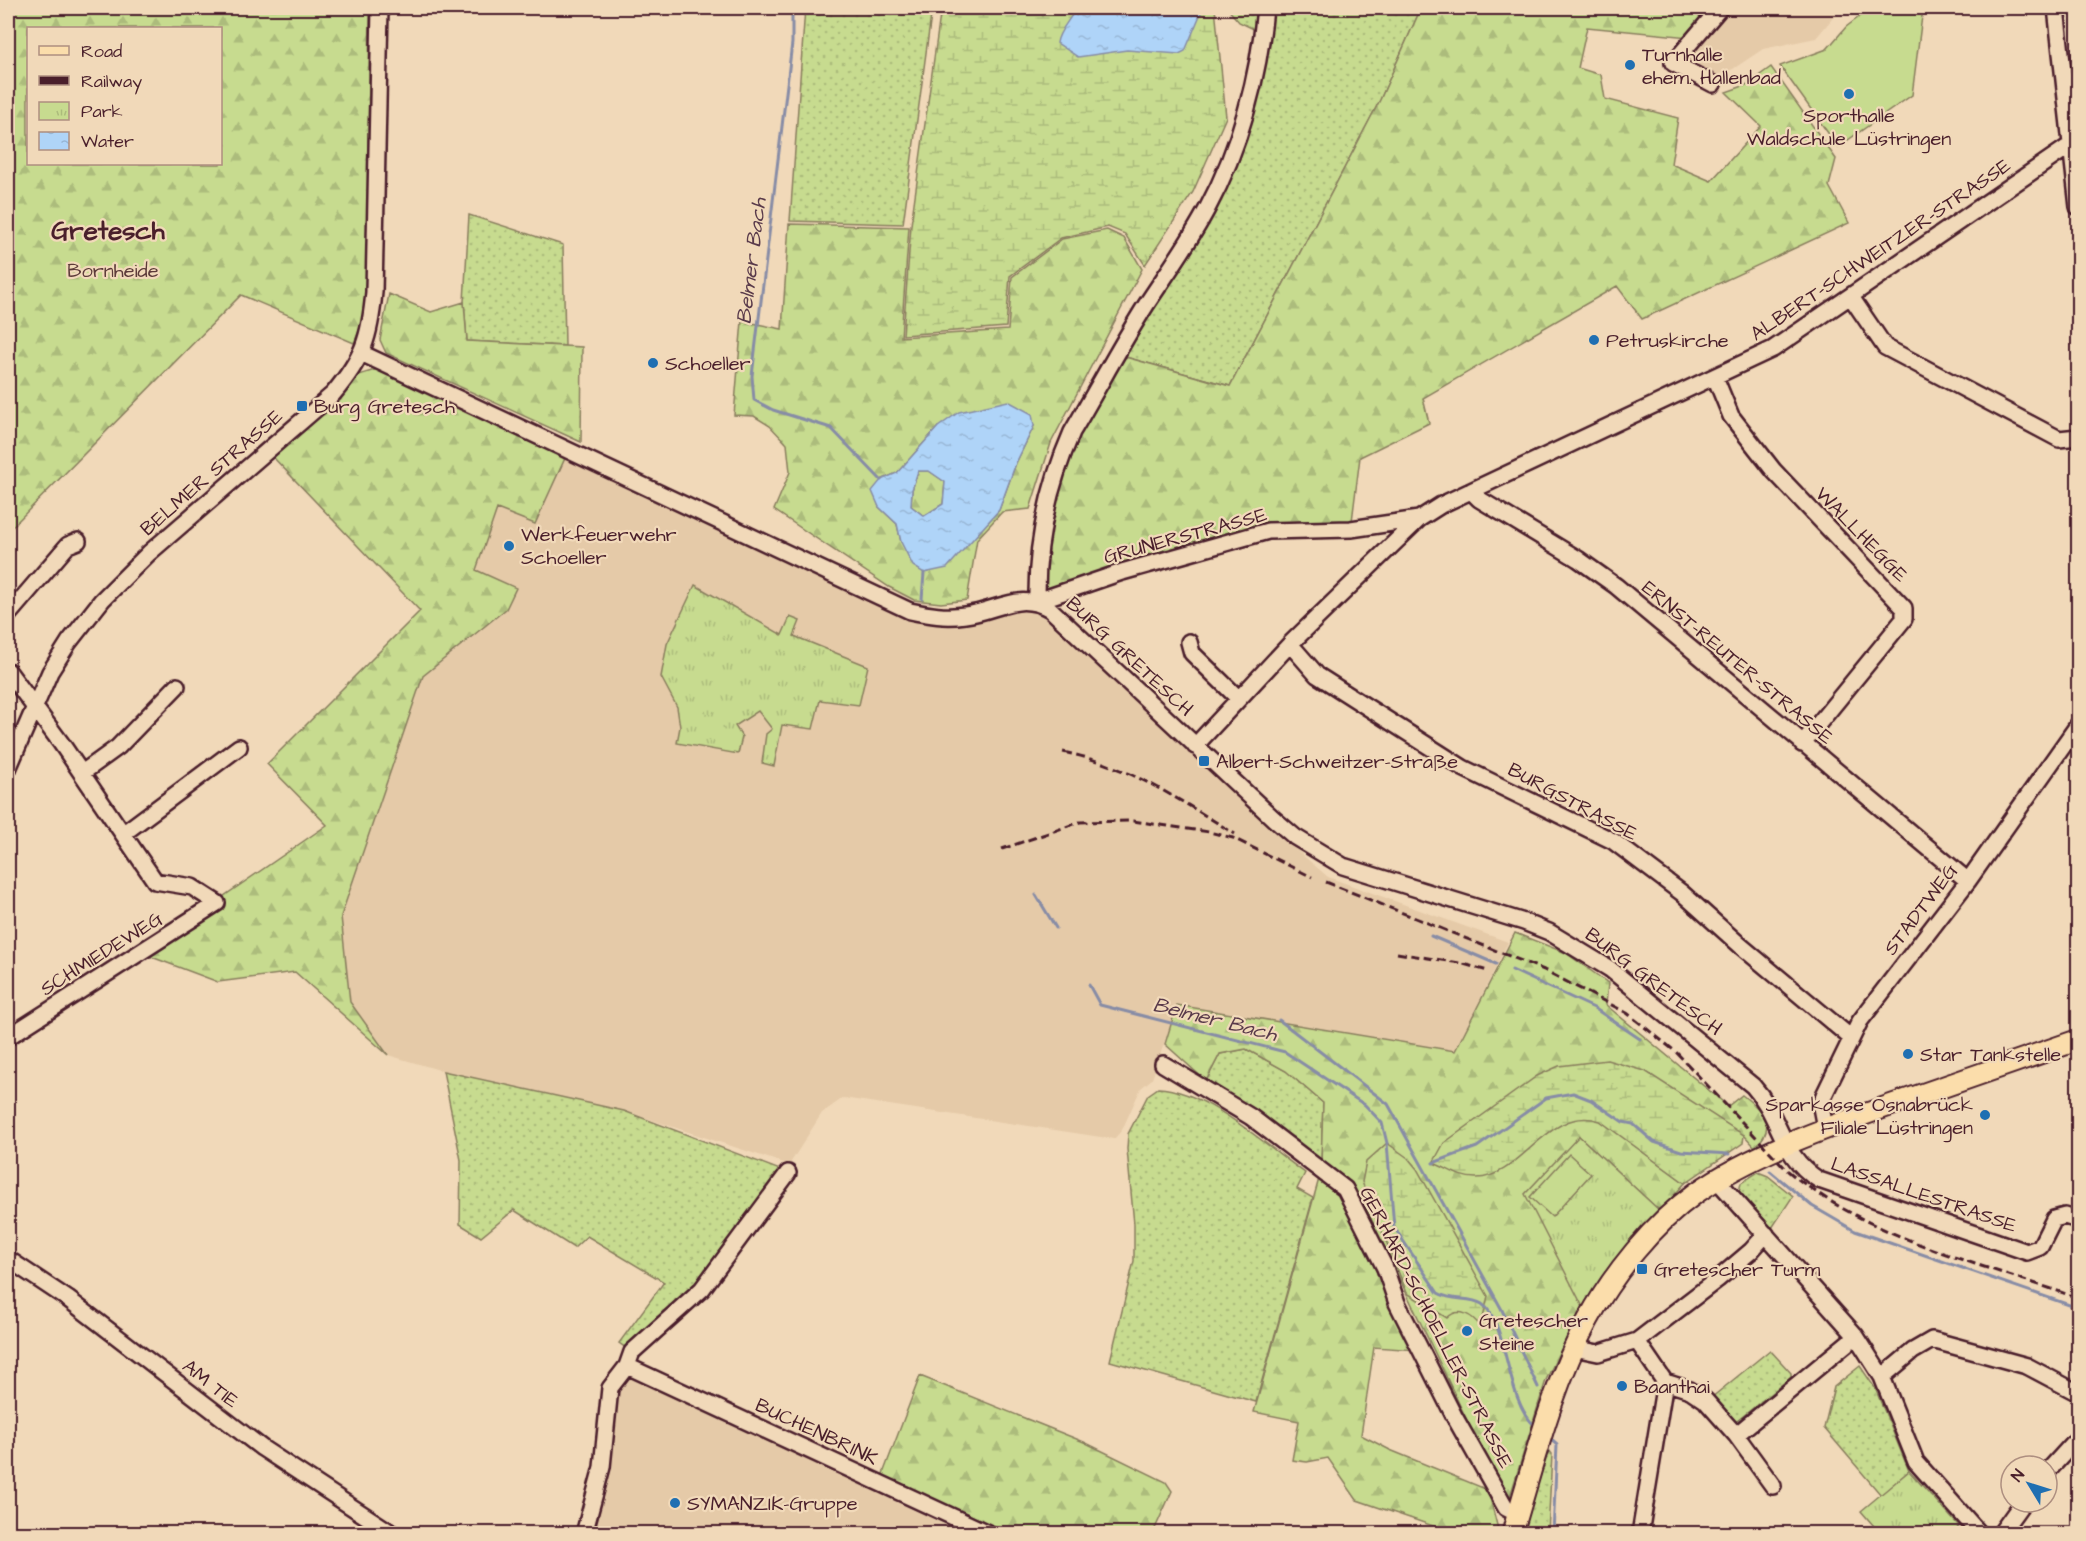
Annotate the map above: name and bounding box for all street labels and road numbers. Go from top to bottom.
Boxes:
street label: ALBERT-SCHWEITZER-STRASSE [1745,152,2017,348]
street label: BELMER STRASSE [134,403,289,543]
street label: WALLHEGGE [1809,481,1914,589]
street label: GRUNERSTRASSE [1101,501,1270,571]
street label: ERNST-REUTER-STRASSE [1636,574,1839,751]
street label: BURG GRETESCH [1059,590,1199,723]
street label: BURGSTRASSE [1503,756,1643,848]
street label: STADTWEG [1877,858,1965,961]
street label: SCHMIEDEWEG [35,905,168,1003]
street label: BURG GRETESCH [1579,921,1728,1043]
street label: LASSALLESTRASSE [1827,1150,2020,1240]
street label: GERHARD-SCHOELLER-STRASSE [1353,1182,1520,1473]
street label: AM TIE [176,1353,245,1415]
street label: BUCHENBRINK [751,1391,882,1473]

